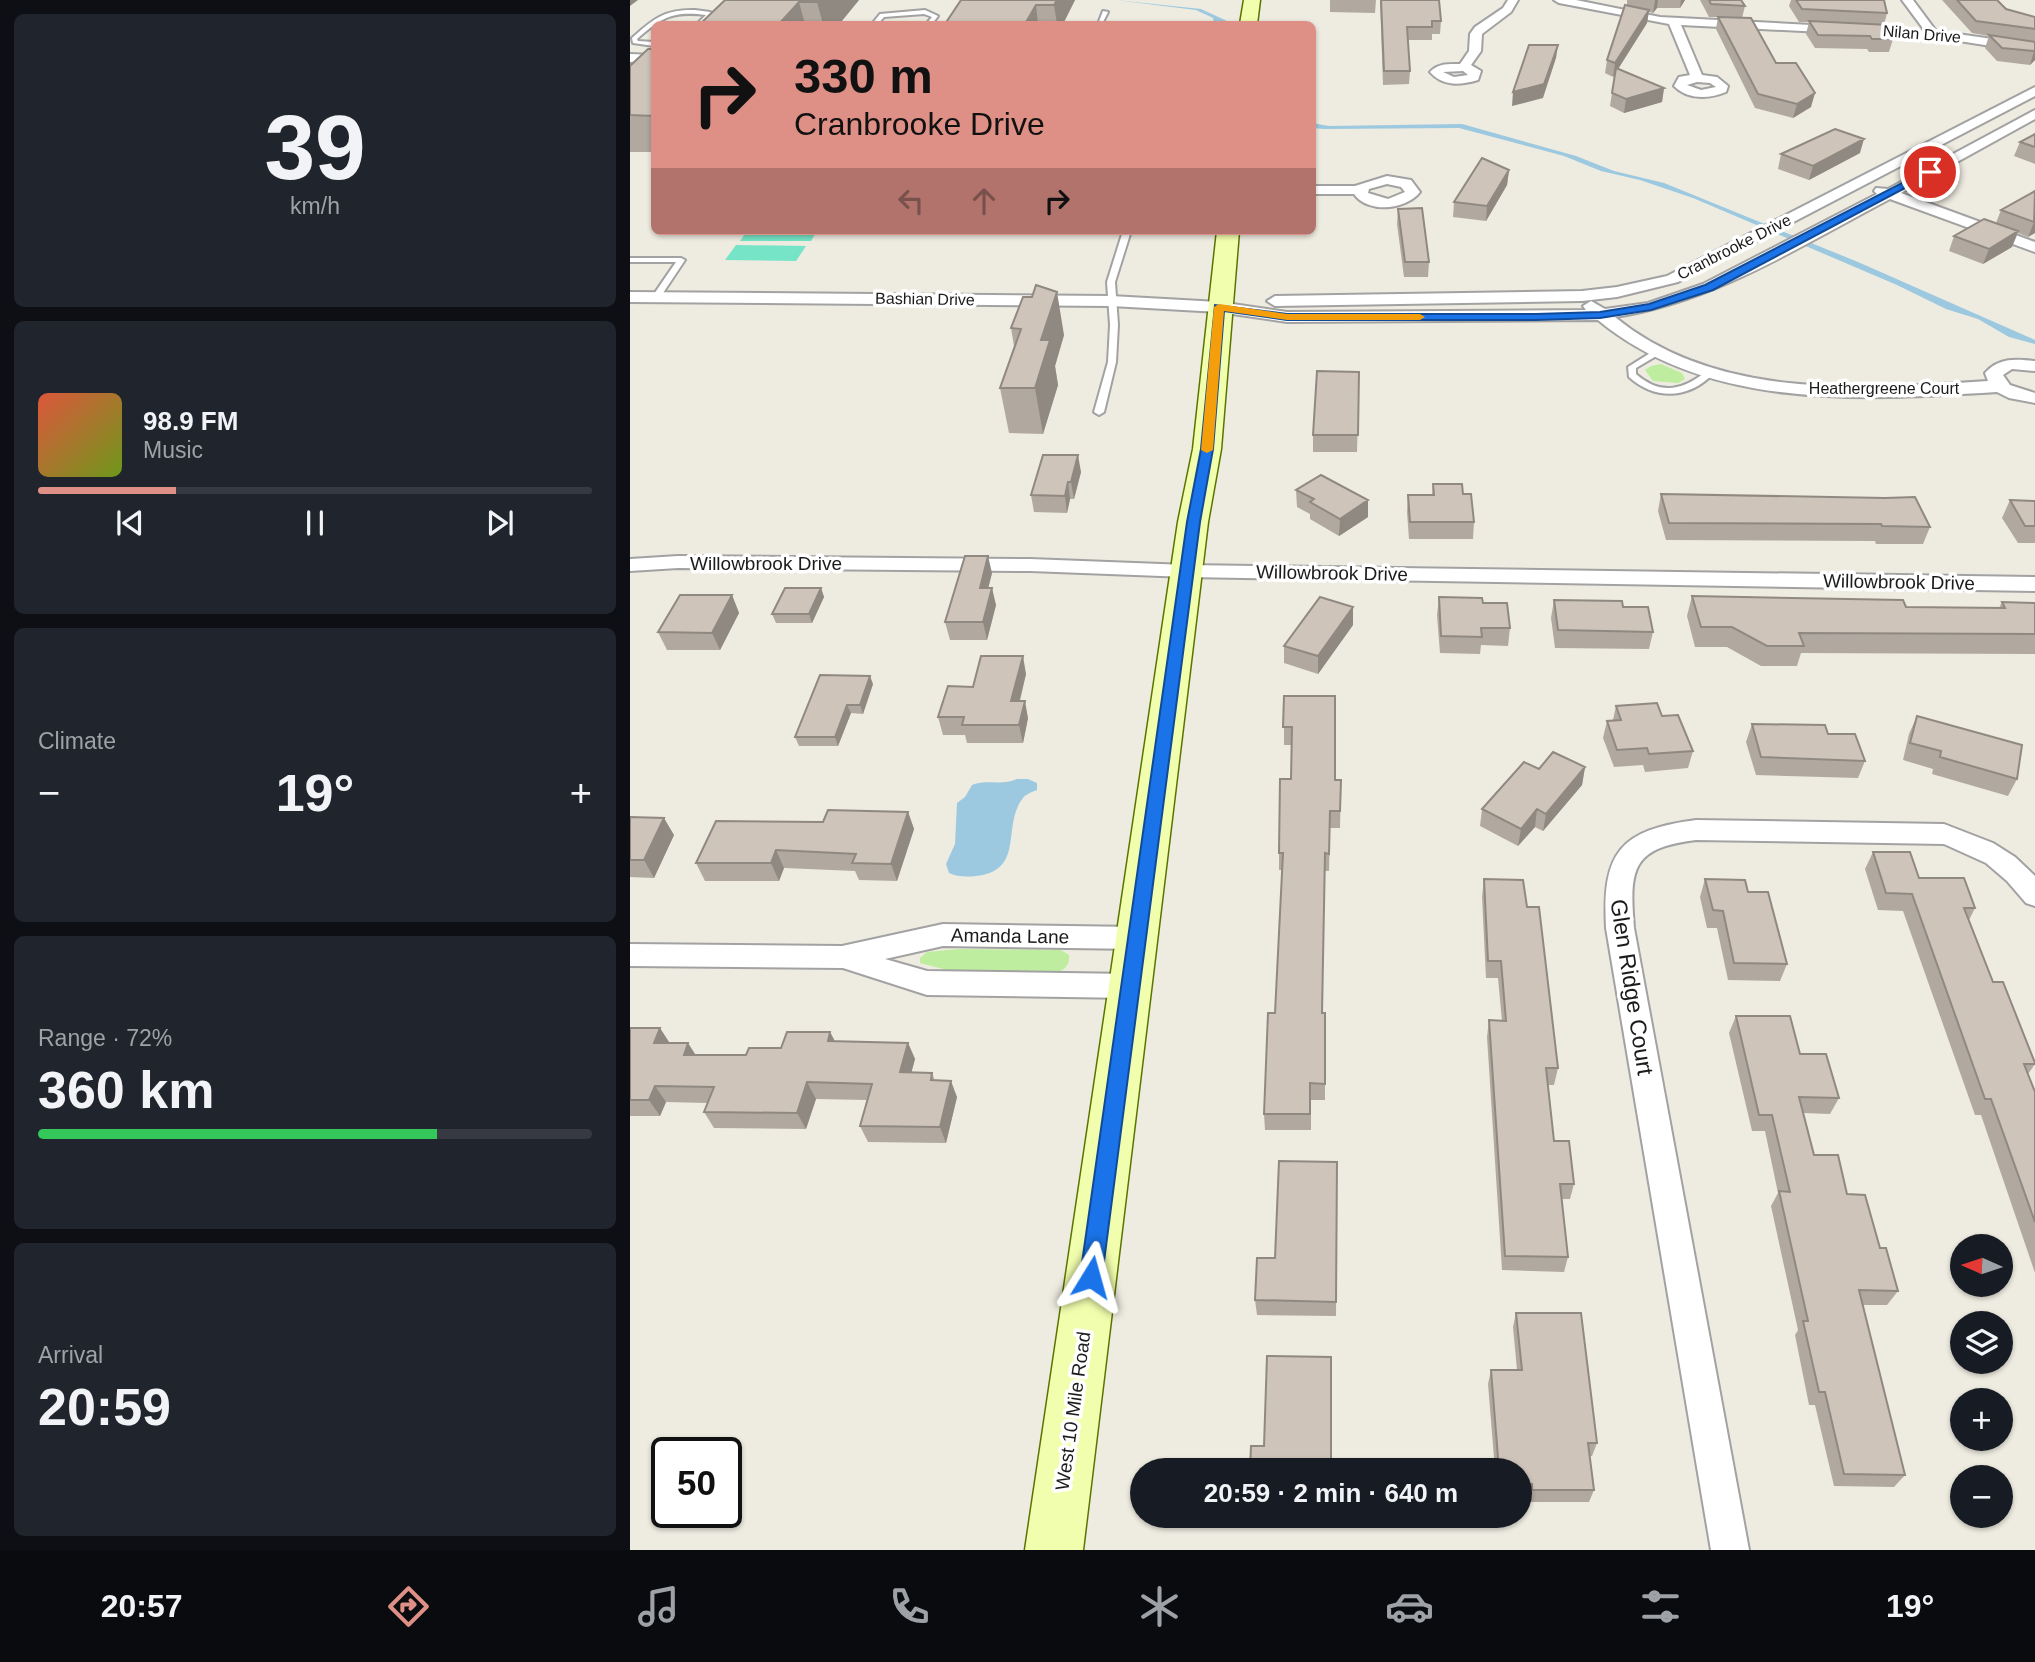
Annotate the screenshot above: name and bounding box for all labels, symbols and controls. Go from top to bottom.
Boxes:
street label: Nilan Drive [1882,22,1962,46]
icon: right [679,49,770,140]
text: 330 m [794,49,933,103]
text: 39 [264,97,366,198]
text: Cranbrooke Drive [794,106,1045,142]
pin [1900,142,1960,202]
icon: arrive [1911,153,1949,191]
icon: left [892,182,930,220]
icon: ahead [965,182,1003,220]
icon: right [1038,182,1076,220]
text: km/h [290,193,340,219]
street label: Cranbrooke Drive [1674,211,1794,283]
street label: Bashian Drive [875,290,975,308]
street label: Heathergreene Court [1809,380,1960,397]
text: 98.9 FM [143,406,238,436]
text: Music [143,437,203,463]
icon: previous [111,504,149,542]
icon: pause [296,504,334,542]
icon: next [481,504,519,542]
street label: Willowbrook Drive [690,553,842,574]
street label: Willowbrook Drive [1256,561,1408,585]
street label: Willowbrook Drive [1823,570,1975,594]
text: Climate [38,728,116,754]
text: 19° [276,764,354,822]
text: − [38,772,60,814]
text: + [570,772,592,814]
street label: Glen Ridge Court [1605,897,1659,1077]
street label: Amanda Lane [951,924,1069,948]
text: Range · 72% [38,1025,172,1051]
text: 360 km [38,1061,214,1119]
north arrow [1950,1234,2012,1297]
map controls [1950,1234,2013,1528]
position arrow [1054,1240,1128,1314]
button: layers [1950,1311,2013,1374]
street label: West 10 Mile Road [1051,1330,1095,1492]
text: Arrival [38,1342,103,1368]
text: 20:59 [38,1378,171,1436]
button: + [1950,1388,2013,1451]
speed limit sign: 50 [651,1437,742,1528]
button: − [1950,1465,2013,1528]
text: 20:59 · 2 min · 640 m [1204,1478,1458,1508]
icon: directions [384,1582,433,1631]
icon: music [634,1582,683,1631]
icon: phone [885,1582,934,1631]
icon: climate [1135,1582,1184,1631]
icon: car [1385,1582,1434,1631]
icon: filters [1636,1582,1685,1631]
text: 20:57 [101,1588,183,1624]
text: 19° [1886,1588,1934,1624]

